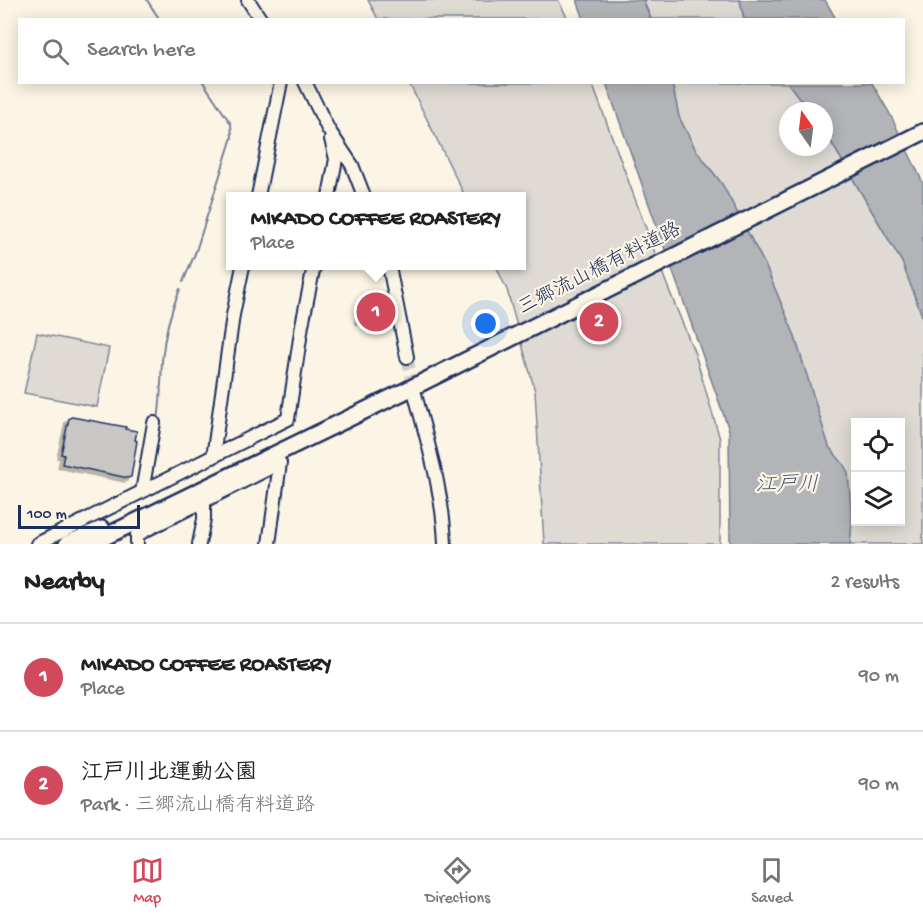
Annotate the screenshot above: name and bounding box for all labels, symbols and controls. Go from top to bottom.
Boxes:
search box [18,18,905,84]
icon: search [39,35,72,68]
text: Search here [87,38,195,64]
north arrow [779,102,833,156]
popup [226,192,526,270]
text: MIKADO COFFEE ROASTERY [251,207,501,233]
street label: 三郷流山橋有料道路 [514,217,685,321]
text: Place [251,233,294,256]
pin: 1 [356,290,395,334]
pin: 2 [580,300,618,344]
your location [471,309,500,338]
map controls [851,418,905,526]
button: locate [851,418,905,472]
button: layers [851,472,905,526]
water label: 江戸川 [756,473,819,499]
scale bar [18,502,140,530]
text: 100 m [27,506,67,525]
text: Nearby [24,568,105,599]
text: 2 results [830,572,899,595]
text: MIKADO COFFEE ROASTERY [81,653,332,679]
text: 1 [39,666,48,689]
text: 90 m [859,666,899,689]
text: Place [81,679,125,702]
text: 江戸川北運動公園 [81,761,257,787]
text: 2 [39,774,48,797]
text: 90 m [859,774,899,797]
text: Park · 三郷流山橋有料道路 [81,795,315,818]
tab: Map [131,854,164,909]
tab: Directions [425,854,490,909]
tab: Saved [751,854,792,909]

